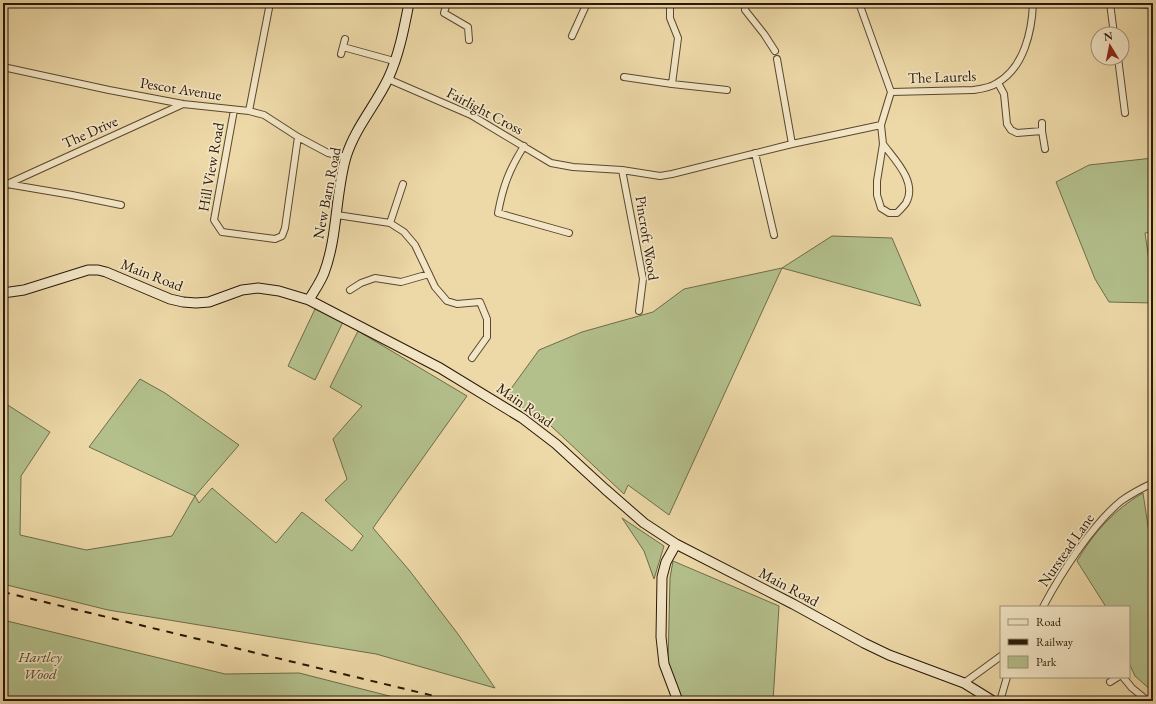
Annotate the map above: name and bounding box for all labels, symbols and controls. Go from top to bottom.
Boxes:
north arrow [1090,26,1130,66]
text: N [1103,28,1114,44]
street label: The Laurels [907,66,977,87]
street label: Pescot Avenue [139,73,223,104]
street label: Fairlight Cross [444,82,527,139]
street label: The Drive [59,111,121,152]
street label: Hill View Road [193,121,228,213]
street label: New Barn Road [308,145,345,240]
street label: Pincroft Wood [631,194,664,282]
street label: Main Road [118,254,186,295]
street label: Main Road [493,378,558,431]
street label: Nurstead Lane [1033,509,1098,590]
street label: Main Road [756,563,823,610]
legend [1000,606,1130,678]
text: Road [1036,614,1062,630]
text: Railway [1036,634,1074,650]
park label: Hartley Wood [17,647,62,683]
text: Park [1036,654,1057,670]

